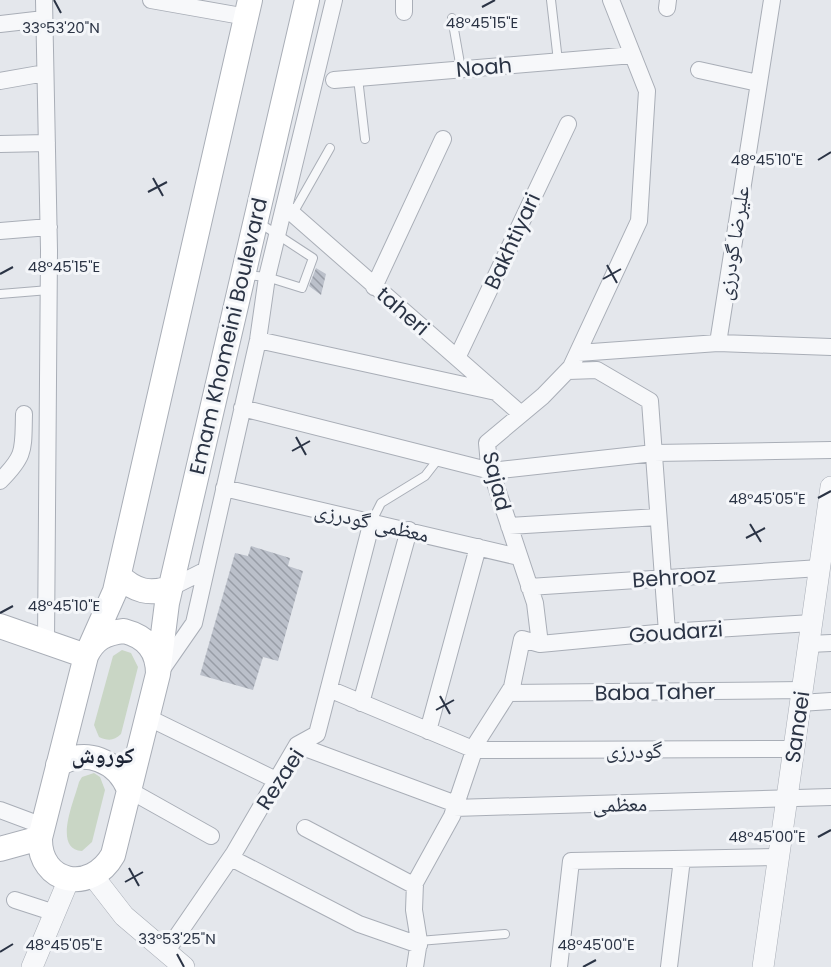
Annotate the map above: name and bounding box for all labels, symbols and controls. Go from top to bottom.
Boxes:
text: 48°45'15"E [446,12,518,33]
text: 33°53'20"N [22,17,100,38]
street label: Noah [455,50,513,84]
text: 48°45'10"E [731,149,803,170]
street label: علیرضا گودرزی [710,183,756,302]
street label: Bakhtiyari [477,188,547,294]
street label: Emam Khomeini Boulevard [182,195,274,477]
text: 48°45'15"E [28,256,100,277]
street label: taheri [370,280,436,342]
street label: Sajad [476,448,518,514]
text: 48°45'05"E [728,488,806,509]
street label: معظمی گودرزی [312,495,432,549]
street label: Behrooz [631,560,717,594]
text: 48°45'10"E [28,595,100,616]
street label: Goudarzi [628,614,724,650]
street label: Baba Taher [594,676,716,708]
street label: Sanaei [778,689,816,765]
street label: گودرزی [606,736,662,765]
district label: کوروش [71,740,135,771]
street label: Rezaei [249,743,311,815]
street label: معظمی [592,789,648,819]
text: 48°45'00"E [728,826,806,847]
text: 33°53'25"N [138,928,216,949]
text: 48°45'05"E [25,934,103,955]
text: 48°45'00"E [557,934,635,955]

